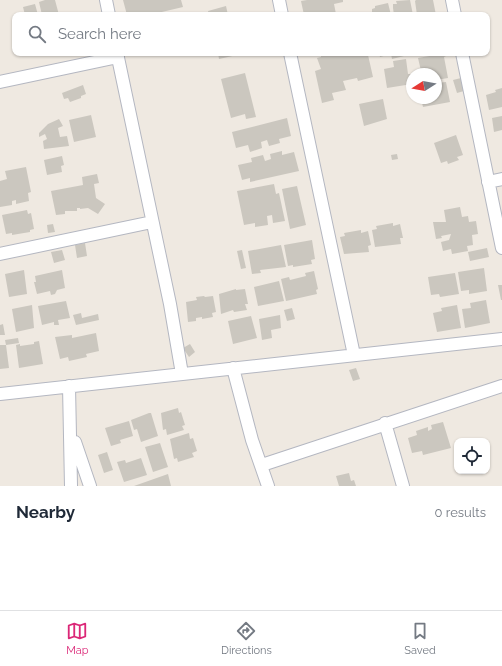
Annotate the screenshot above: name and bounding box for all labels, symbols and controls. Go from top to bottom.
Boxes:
search box [12,12,490,56]
icon: search [26,23,48,45]
text: Search here [58,25,141,43]
north arrow [406,68,442,104]
map controls [454,438,490,474]
button: locate [454,438,490,474]
text: Nearby [16,502,75,522]
text: 0 results [435,505,486,520]
tab: Map [66,620,89,657]
tab: Directions [221,620,272,657]
tab: Saved [404,620,436,657]

